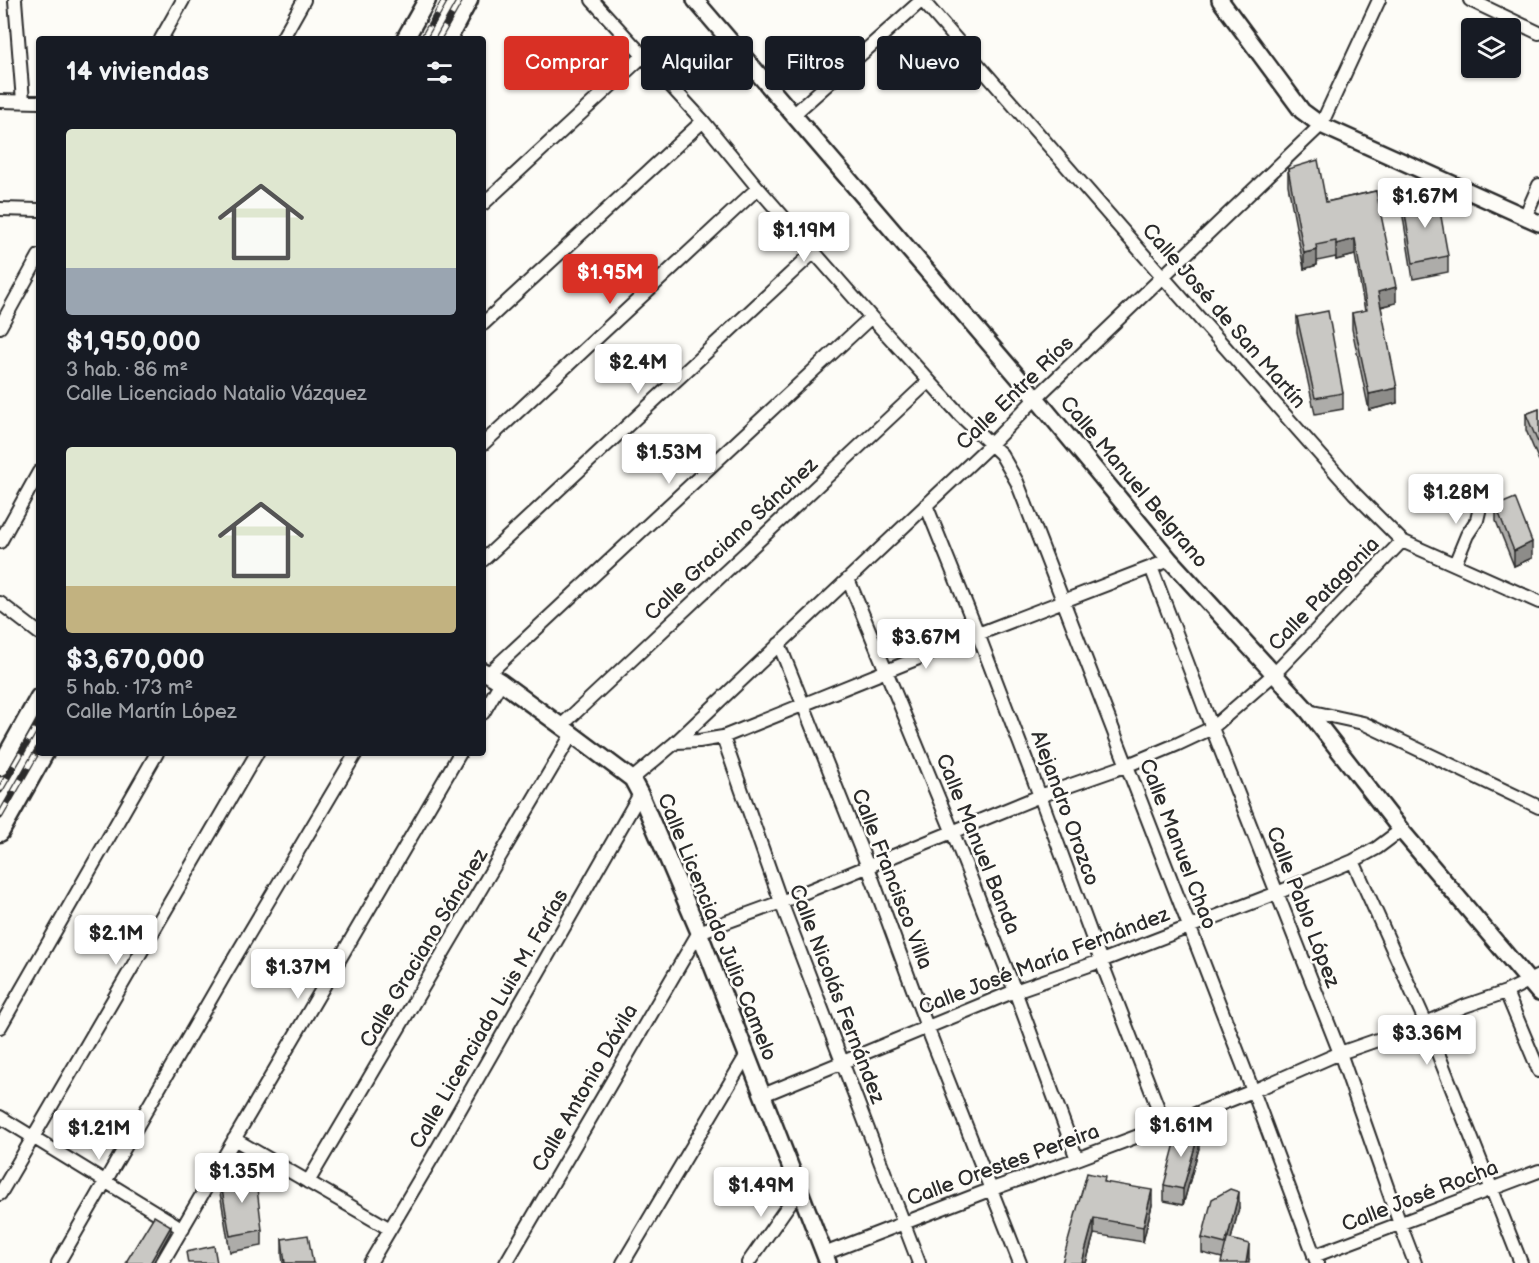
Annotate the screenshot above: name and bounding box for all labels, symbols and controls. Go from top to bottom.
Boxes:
map controls [1461,18,1521,78]
button: layers [1461,18,1521,78]
chip: Comprar [504,36,629,90]
chip: Alquilar [641,36,753,90]
chip: Filtros [765,36,865,90]
chip: Nuevo [877,36,981,90]
icon: filters [423,56,456,89]
text: 14 viviendas [66,57,209,88]
icon: home [207,168,315,276]
pin: $1.67M [1376,178,1474,229]
text: $1.67M [1392,185,1458,209]
pin: $1.19M [755,212,853,263]
street label: Calle José de San Martín [1137,218,1311,414]
text: $1.19M [772,219,836,243]
pin: $1.95M [561,254,659,305]
text: $1.95M [577,261,643,285]
text: $1,950,000 [66,327,201,358]
street label: Calle Entre Ríos [951,331,1079,455]
pin: $2.4M [596,344,680,395]
text: $2.4M [609,351,667,375]
text: 3 hab. · 86 m² [66,358,188,382]
text: Calle Licenciado Natalio Vázquez [66,382,367,406]
street label: Calle Manuel Belgrano [1055,391,1213,573]
pin: $1.53M [620,434,718,485]
text: $1.53M [636,441,702,465]
street label: Calle Graciano Sánchez [639,452,823,626]
pin: $1.28M [1407,474,1505,525]
text: $1.28M [1422,481,1490,505]
icon: home [207,486,315,594]
street label: Calle Patagonia [1263,532,1385,656]
pin: $3.67M [877,619,975,670]
text: $3.67M [891,626,961,650]
text: $3,670,000 [66,645,205,676]
text: 5 hab. · 173 m² [66,676,193,700]
text: Calle Martín López [66,700,236,724]
street label: Alejandro Orozco [1025,727,1105,889]
street label: Calle Manuel Banda [930,750,1026,938]
street label: Calle Manuel Chao [1134,755,1222,933]
street label: Calle Francisco Villa [846,785,938,973]
street label: Calle Licenciado Julio Camelo [652,790,782,1064]
street label: Calle Pablo López [1261,823,1346,992]
street label: Calle Graciano Sánchez [355,843,494,1052]
street label: Calle Nicolás Fernández [784,881,891,1108]
street label: Calle Licenciado Luis M. Farías [404,885,574,1153]
street label: Calle José María Fernández [915,901,1174,1020]
pin: $2.1M [74,915,158,966]
text: $2.1M [88,922,144,946]
pin: $1.37M [249,949,347,1000]
text: $1.37M [265,956,331,980]
street label: Calle Antonio Dávila [527,1000,643,1176]
pin: $3.36M [1378,1015,1476,1066]
text: $3.36M [1392,1022,1462,1046]
pin: $1.61M [1132,1107,1230,1158]
pin: $1.21M [50,1110,148,1161]
text: $1.61M [1149,1114,1213,1138]
text: $1.21M [67,1117,131,1141]
street label: Calle Orestes Pereira [903,1119,1103,1211]
pin: $1.35M [193,1153,291,1204]
street label: Calle José Rocha [1338,1155,1502,1237]
text: $1.35M [209,1160,275,1184]
pin: $1.49M [712,1167,810,1218]
text: $1.49M [728,1174,794,1198]

